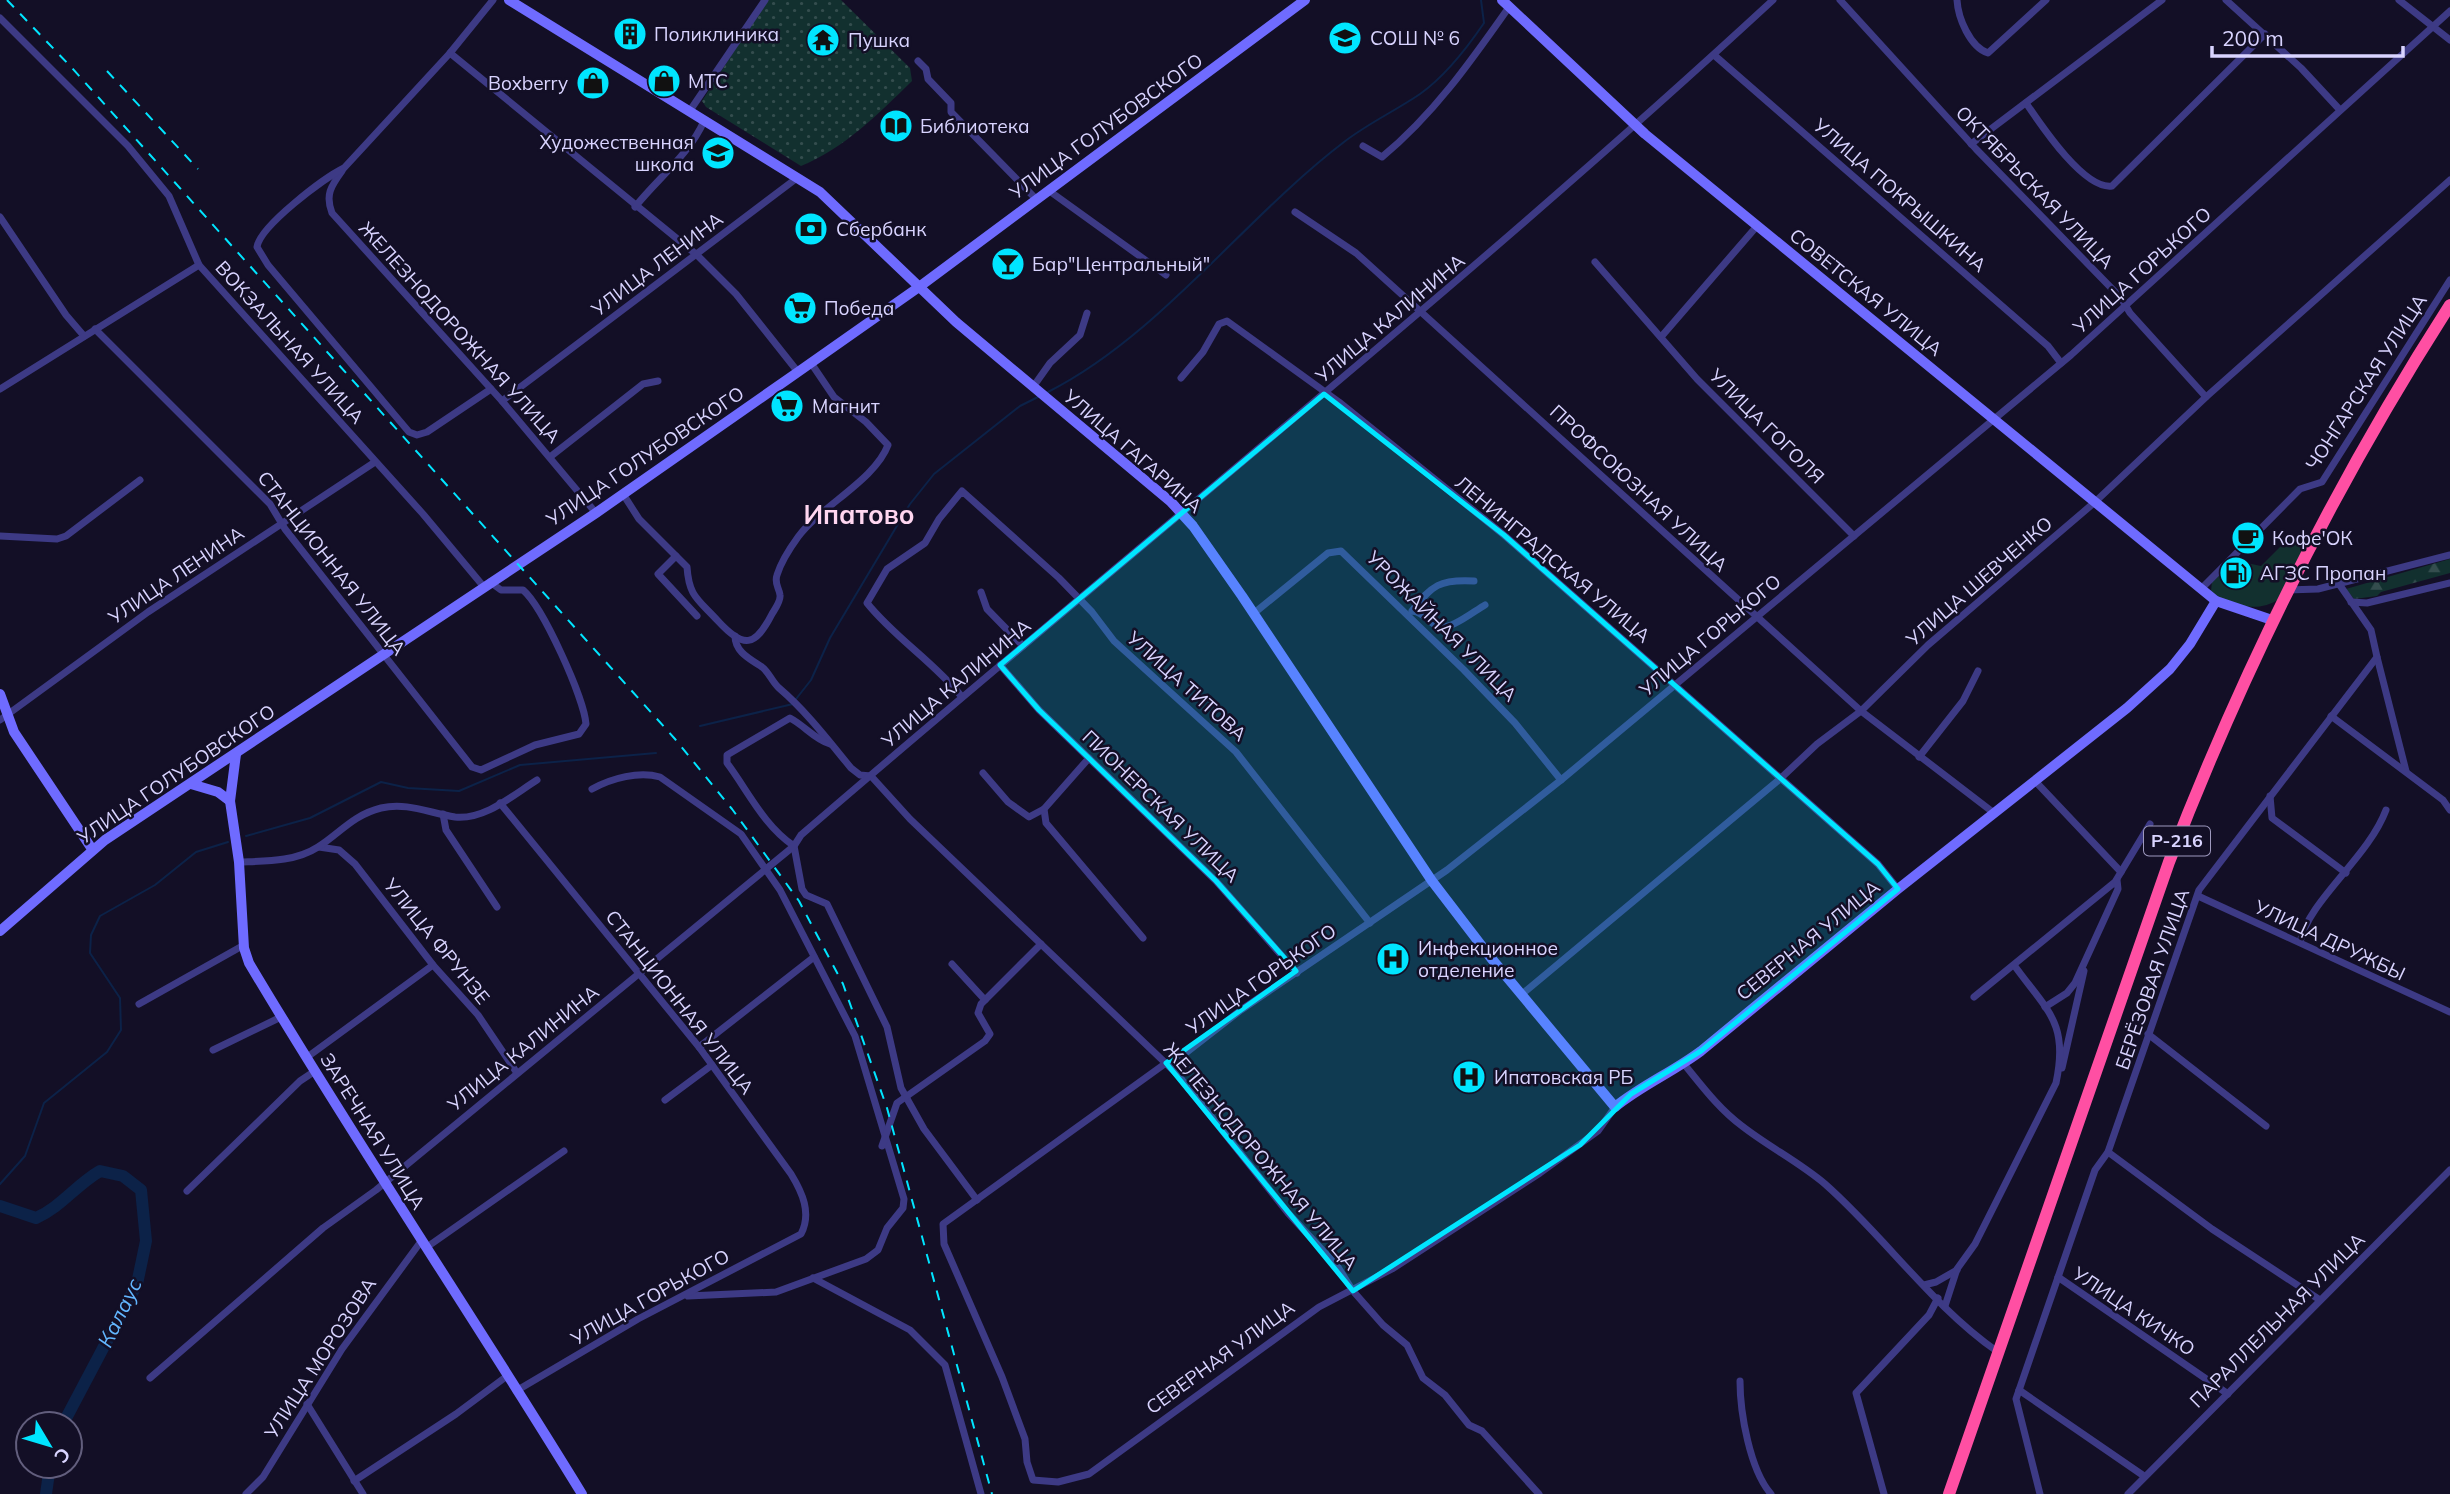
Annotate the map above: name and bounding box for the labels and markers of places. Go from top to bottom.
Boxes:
building icon: Поликлиника [611,15,649,53]
school or university icon: СОШ № 6 [1326,19,1364,57]
temple icon: Пушка [804,21,842,59]
place label: Поликлиника [654,22,779,46]
place label: СОШ № 6 [1370,26,1460,50]
place label: Пушка [848,28,910,52]
shop icon: МТС [645,62,683,100]
shop icon: Boxberry [574,64,612,102]
place label: МТС [688,69,728,93]
place label: Boxberry [488,71,568,95]
library icon: Библиотека [877,107,915,145]
place label: Библиотека [920,114,1029,138]
place label: Художественная школа [539,130,694,176]
school or university icon: Художественная школа [699,134,737,172]
bank icon: Сбербанк [792,210,830,248]
place label: Сбербанк [836,217,927,241]
bar icon: Бар"Центральный" [989,245,1027,283]
place label: Бар"Центральный" [1032,252,1210,276]
supermarket icon: Победа [781,289,819,327]
place label: Победа [824,296,894,320]
supermarket icon: Магнит [768,387,806,425]
place label: Магнит [812,394,880,418]
cafe icon: Кофе'ОК [2229,519,2267,557]
place label: Кофе'ОК [2272,526,2353,550]
fuel station icon: АГЗС Пропан [2217,554,2255,592]
place label: АГЗС Пропан [2260,561,2386,585]
place label: Инфекционное отделение [1418,936,1558,982]
hospital icon: Инфекционное отделение [1374,940,1412,978]
hospital icon: Ипатовская РБ [1450,1058,1488,1096]
place label: Ипатовская РБ [1494,1065,1633,1089]

